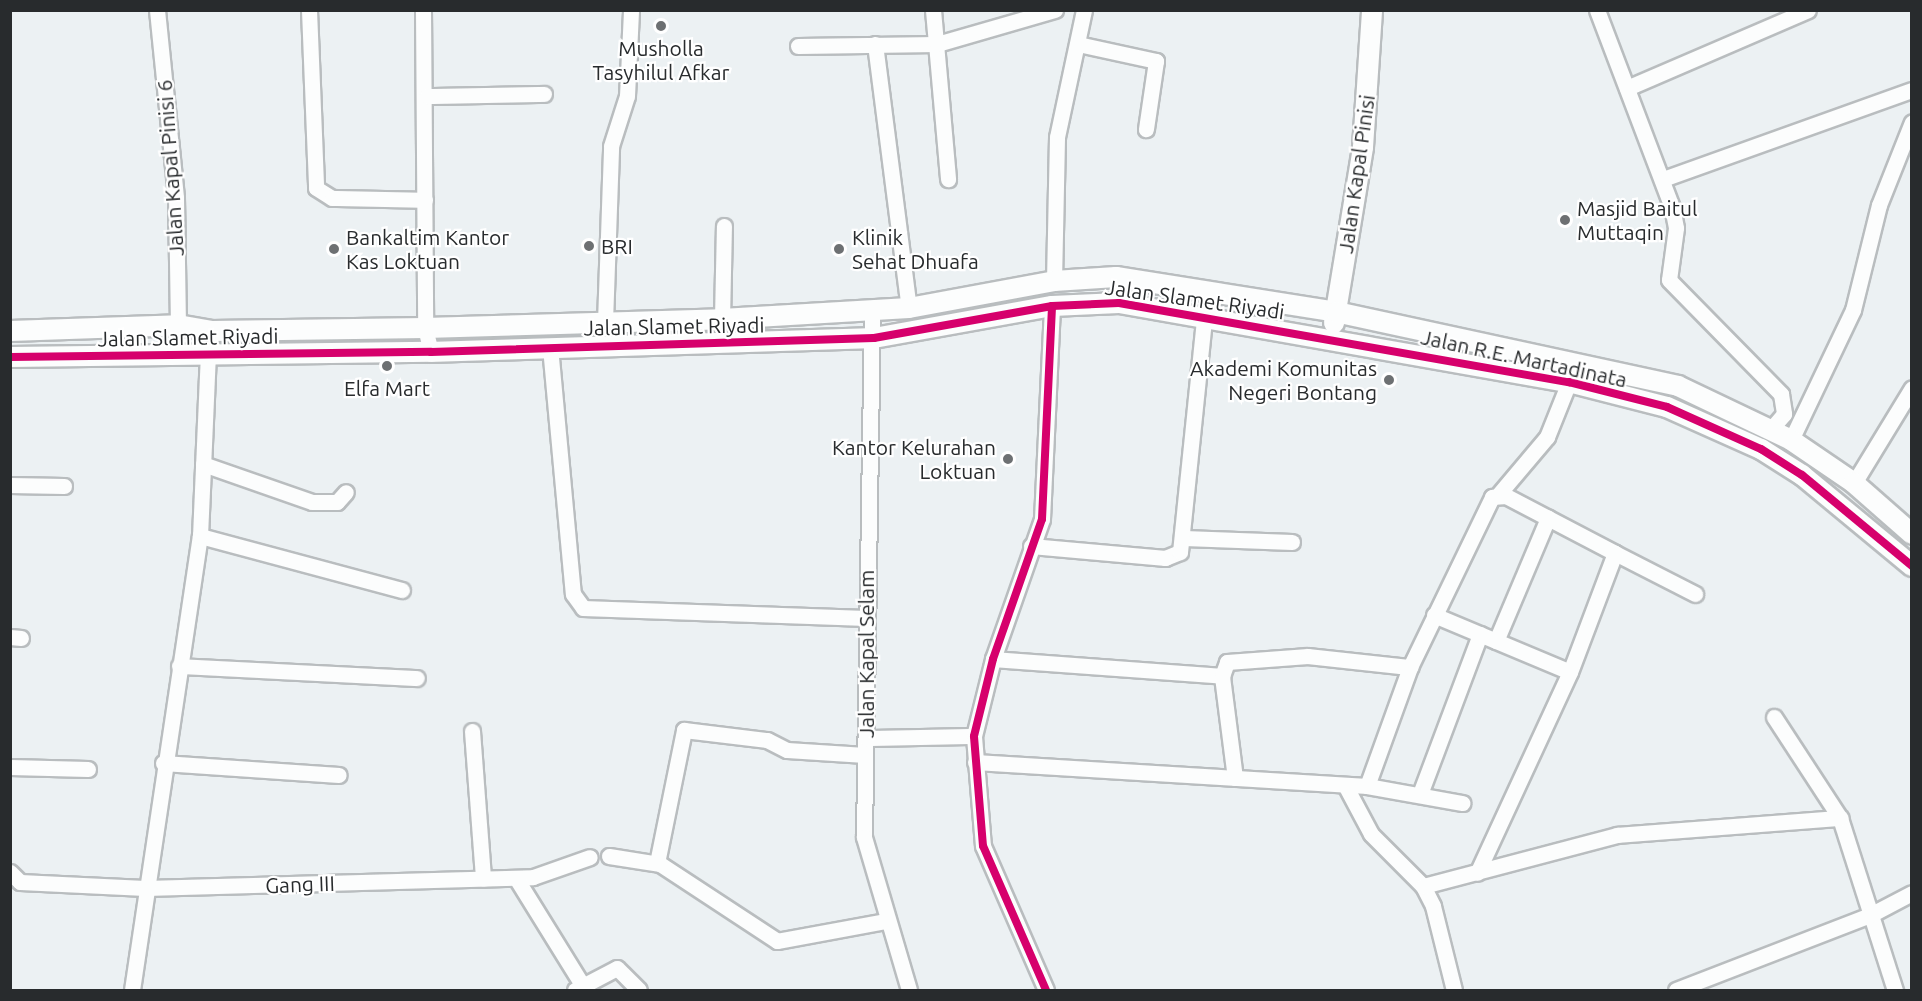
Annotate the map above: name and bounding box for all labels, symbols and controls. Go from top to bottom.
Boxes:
marker: Musholla Tasyhilul Afkar [654,19,668,33]
place label: Musholla Tasyhilul Afkar [593,35,729,85]
street label: Jalan Kapal Pinisi 6 [151,79,189,257]
street label: Jalan Kapal Pinisi [1332,93,1380,255]
place label: Masjid Baitul Muttaqin [1577,195,1697,245]
marker: Masjid Baitul Muttaqin [1558,213,1572,227]
place label: Bankaltim Kantor Kas Loktuan [346,224,509,274]
place label: Klinik Sehat Dhuafa [852,224,979,274]
place label: BRI [601,233,633,259]
marker: BRI [582,239,596,253]
marker: Klinik Sehat Dhuafa [830,240,848,258]
marker: Bankaltim Kantor Kas Loktuan [327,242,341,256]
street label: Jalan Slamet Riyadi [1104,274,1286,324]
street label: Jalan Slamet Riyadi [583,312,765,340]
street label: Jalan Slamet Riyadi [97,323,279,351]
street label: Jalan R.E. Martadinata [1419,324,1629,392]
place label: Akademi Komunitas Negeri Bontang [1190,355,1377,405]
marker: Elfa Mart [380,359,394,373]
marker: Akademi Komunitas Negeri Bontang [1382,373,1396,387]
place label: Elfa Mart [344,375,430,401]
place label: Kantor Kelurahan Loktuan [832,434,996,484]
marker: Kantor Kelurahan Loktuan [1001,452,1015,466]
street label: Jalan Kapal Selam [853,570,879,738]
street label: Gang III [265,870,335,898]

